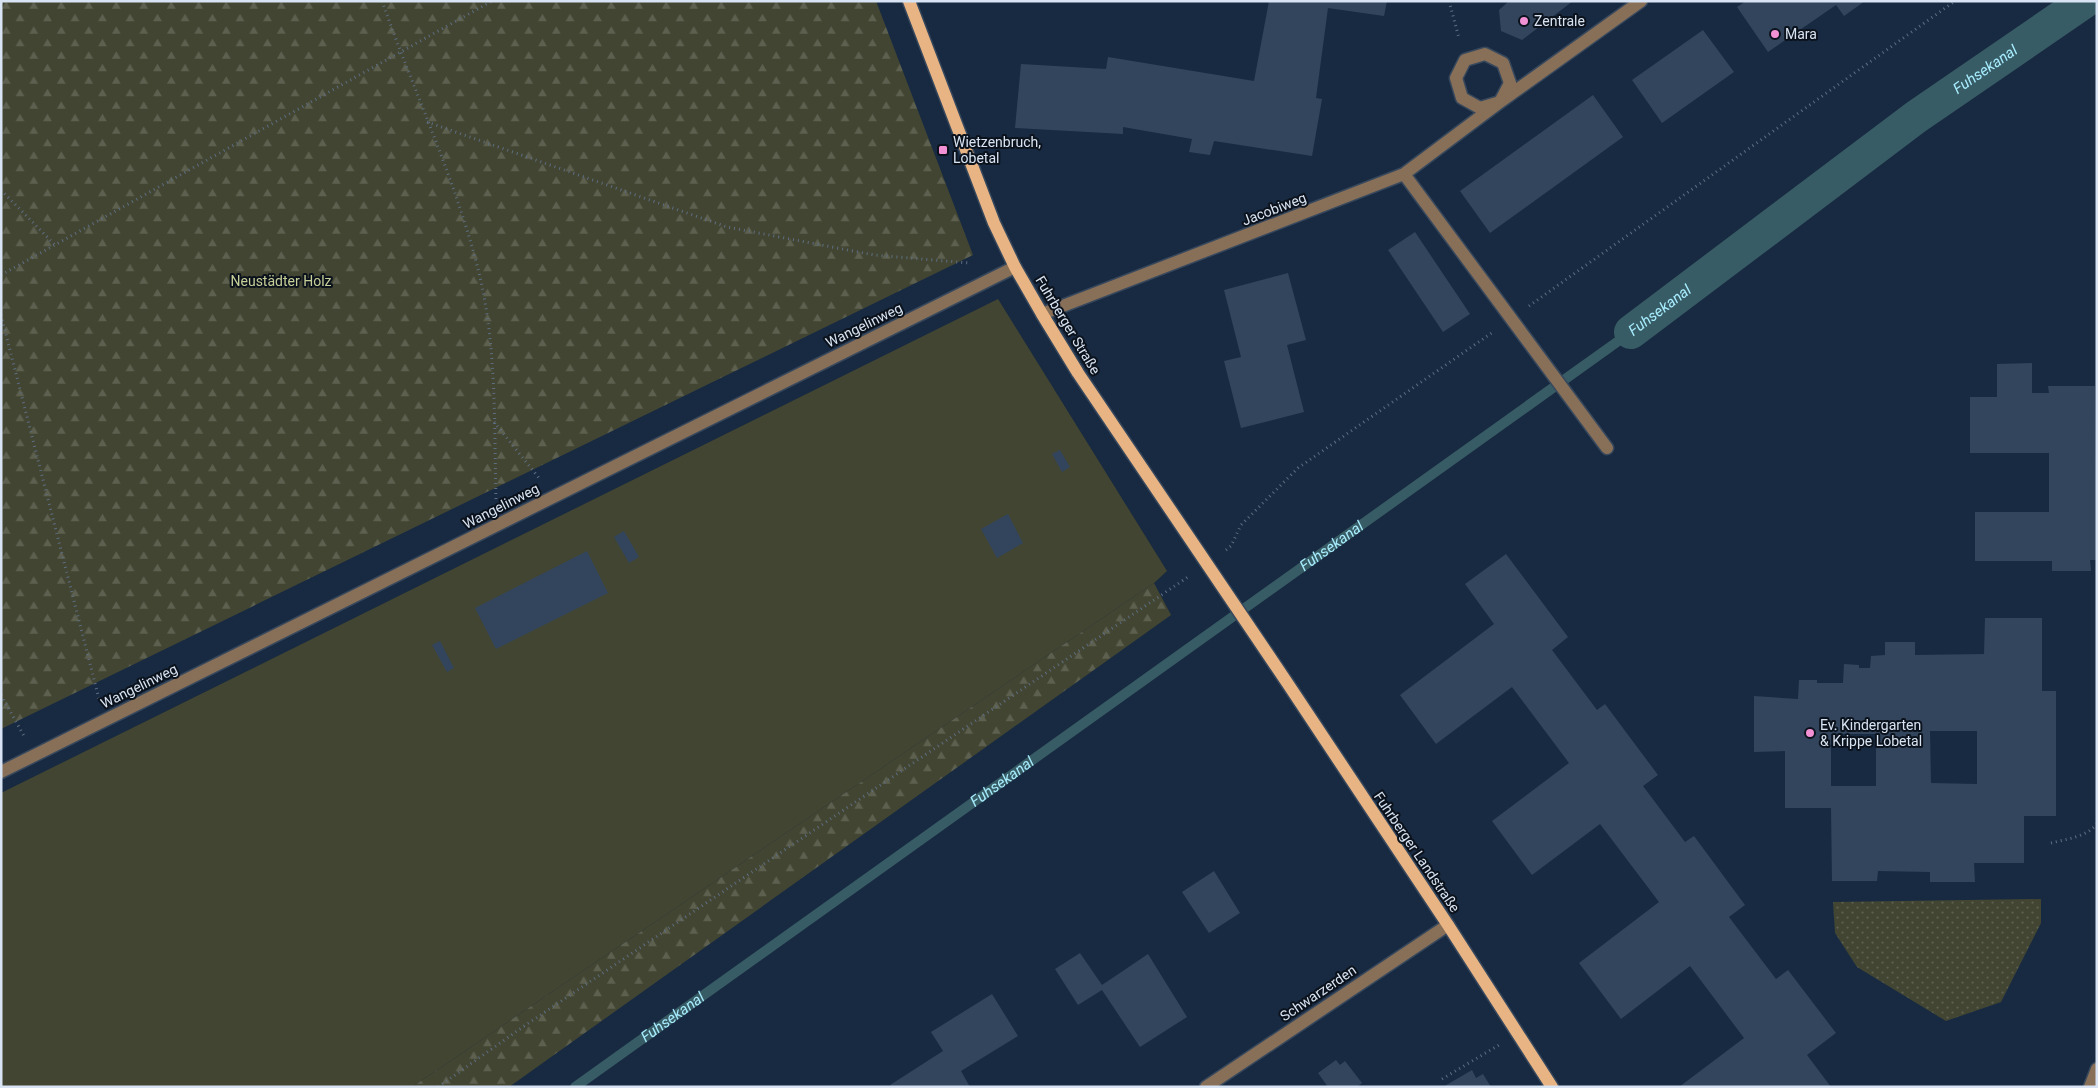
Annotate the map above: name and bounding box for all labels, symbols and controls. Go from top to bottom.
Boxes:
place label: Zentrale [1534,13,1585,29]
marker: Zentrale [1518,15,1530,27]
place label: Mara [1785,26,1817,42]
marker: Mara [1769,28,1781,40]
water label: Fuhsekanal [1950,41,2021,98]
place label: Wietzenbruch, Lobetal [953,134,1041,166]
marker: Wietzenbruch, Lobetal [937,144,949,156]
street label: Jacobiweg [1240,189,1308,229]
park label: Neustädter Holz [231,273,332,289]
street label: Fuhrberger Straße [1032,273,1104,377]
water label: Fuhsekanal [1625,281,1695,340]
street label: Wangelinweg [823,300,905,350]
street label: Wangelinweg [460,480,542,532]
water label: Fuhsekanal [1296,517,1367,575]
street label: Wangelinweg [98,661,180,711]
place label: Ev. Kindergarten & Krippe Lobetal [1820,717,1922,749]
marker: Ev. Kindergarten & Krippe Lobetal [1804,727,1816,739]
water label: Fuhsekanal [967,753,1038,810]
street label: Fuhrberger Landstraße [1371,789,1463,915]
street label: Schwarzerden [1277,962,1359,1024]
water label: Fuhsekanal [637,988,708,1046]

